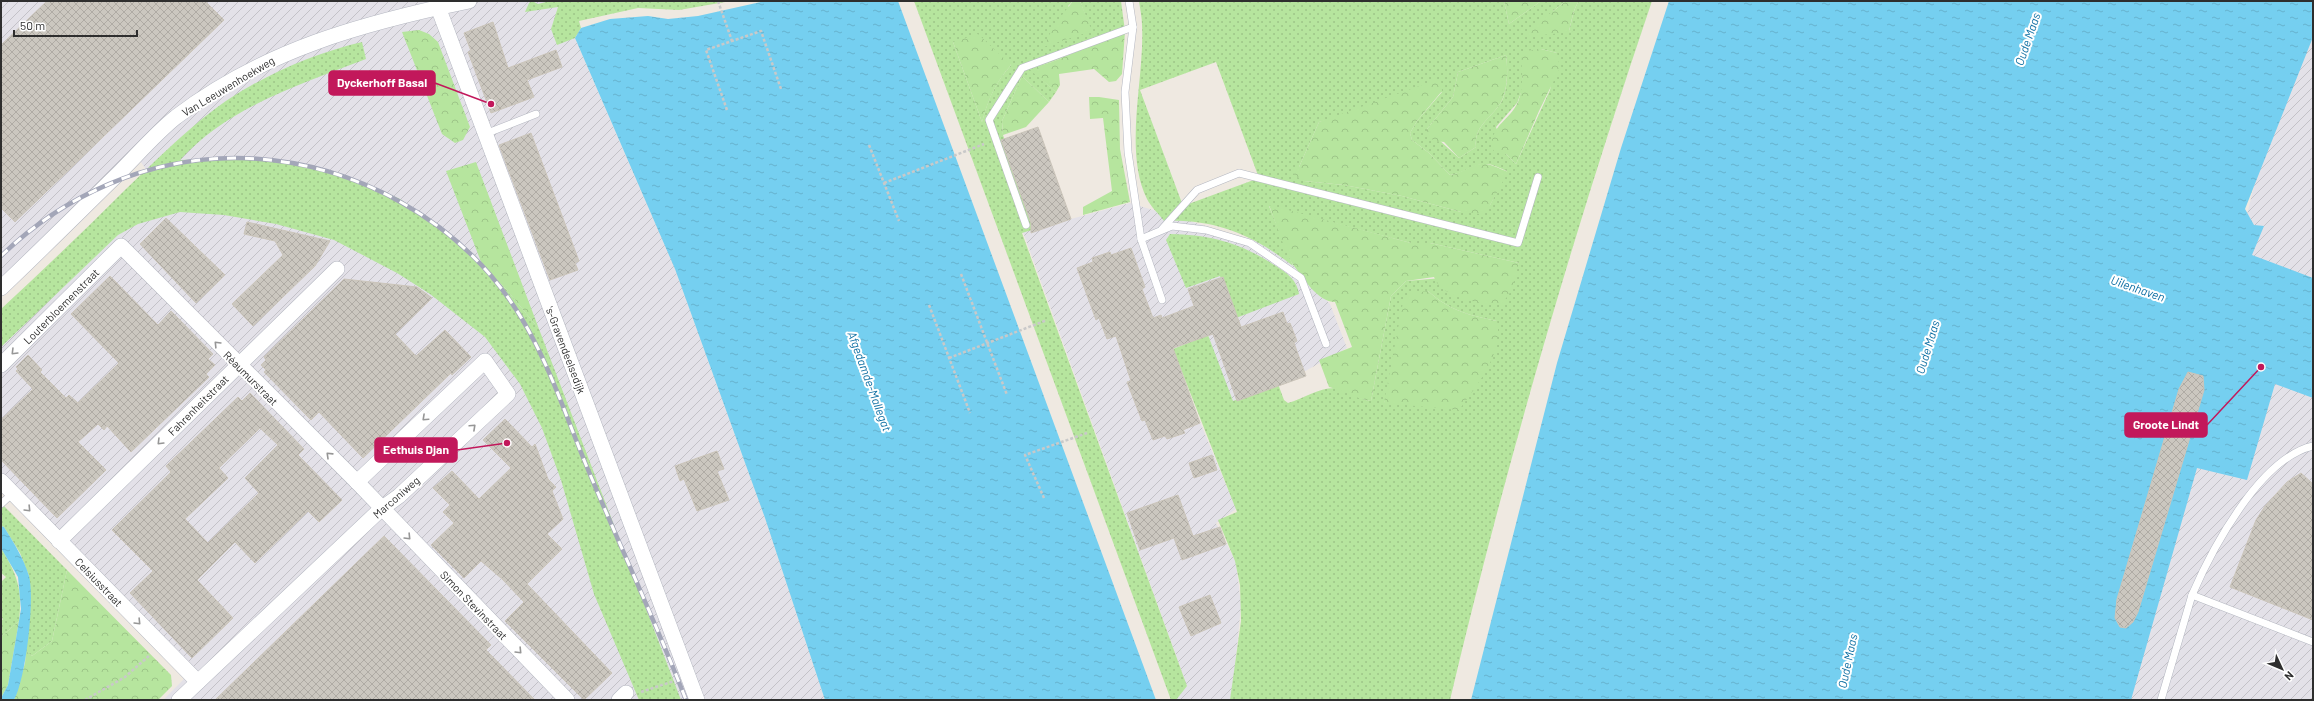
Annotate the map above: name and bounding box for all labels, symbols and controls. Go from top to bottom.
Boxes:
water label: Oude Maas [2011,10,2043,67]
scale bar [14,12,137,38]
text: 50 m [20,18,45,32]
street label: Van Leeuwenhoekweg [179,53,277,119]
callout: Dyckerhoff Basal [329,71,435,95]
text: Dyckerhoff Basal [337,75,427,89]
street label: Louterbloemenstraat [21,266,101,346]
water label: Uilenhaven [2109,272,2167,304]
street label: 's-Gravendeelsedijk [543,305,589,396]
water label: Oude Maas [1912,318,1942,375]
water label: Afgedamde-Mallegat [845,329,895,434]
one-way arrow [214,341,222,349]
one-way arrow [11,348,19,355]
street label: Réaumurstraat [221,348,281,408]
street label: Fahrenheitstraat [165,372,231,438]
one-way arrow [422,413,430,421]
callout: Groote Lindt [2125,413,2207,437]
text: Groote Lindt [2133,417,2200,431]
one-way arrow [468,424,476,432]
one-way arrow [157,437,165,445]
callout: Eethuis Djan [375,438,457,462]
text: Eethuis Djan [383,442,449,456]
one-way arrow [326,452,334,460]
street label: Marconiweg [370,473,422,521]
one-way arrow [23,504,31,512]
one-way arrow [404,532,411,540]
street label: Celsiusstraat [73,555,125,609]
street label: Simon Stevinstraat [438,568,510,642]
one-way arrow [133,617,141,625]
water label: Oude Maas [1834,632,1860,689]
one-way arrow [514,646,521,653]
north arrow [2262,649,2302,689]
text: N [2282,669,2297,683]

